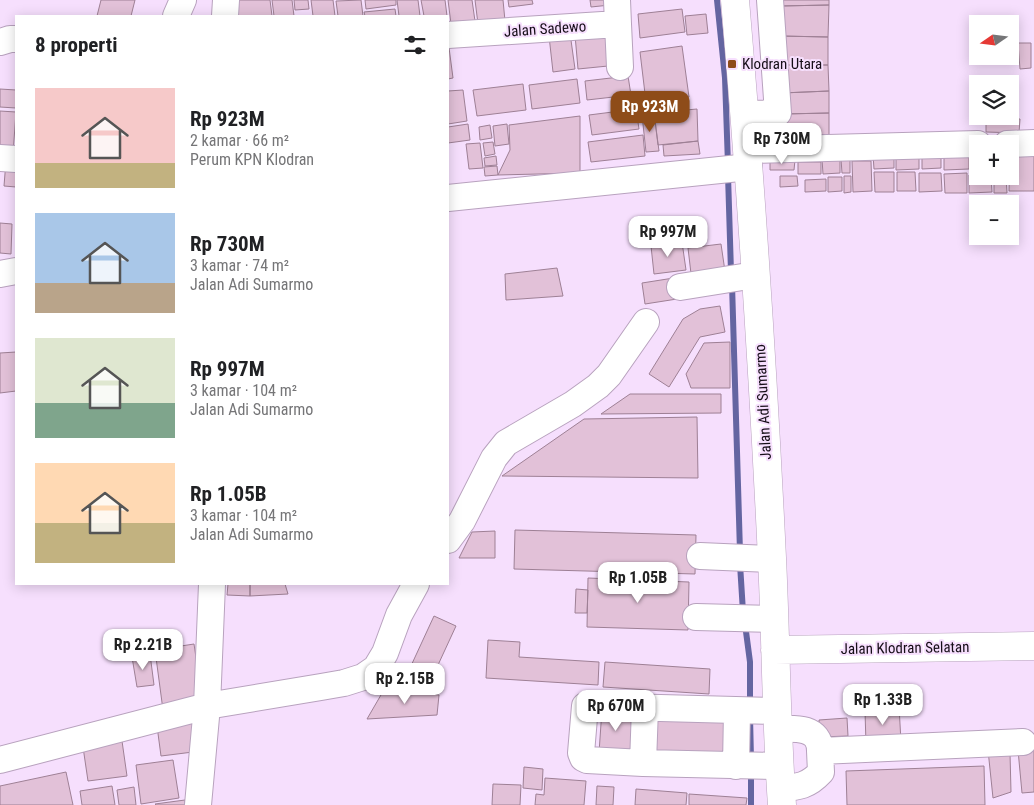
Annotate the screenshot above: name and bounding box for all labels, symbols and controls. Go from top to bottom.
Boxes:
north arrow [969,15,1019,65]
map controls [969,15,1019,245]
street label: Jalan Sadewo [503,17,587,41]
icon: filters [401,31,429,59]
text: 8 properti [35,33,118,57]
place label: Klodran Utara [742,55,822,73]
marker: Klodran Utara [726,58,738,70]
button: layers [969,75,1019,125]
pin: Rp 923M [604,90,696,133]
text: Rp 923M [622,97,678,116]
text: Rp 923M [190,107,265,131]
icon: home [75,108,135,168]
pin: Rp 730M [736,122,828,165]
text: Rp 730M [754,129,810,148]
text: 2 kamar · 66 m² [190,131,289,150]
button: + [969,135,1019,185]
text: Perum KPN Klodran [190,150,314,169]
button: − [969,195,1019,245]
pin: Rp 997M [622,216,714,258]
text: Rp 997M [640,222,696,241]
text: Rp 730M [190,232,265,256]
icon: home [75,233,135,293]
text: 3 kamar · 74 m² [190,256,289,275]
text: Jalan Adi Sumarmo [190,275,313,294]
street label: Jalan Adi Sumarmo [751,344,775,460]
text: Rp 997M [190,357,265,381]
icon: home [75,358,135,418]
text: 3 kamar · 104 m² [190,381,297,400]
text: Jalan Adi Sumarmo [190,400,313,419]
text: Rp 1.05B [190,482,267,506]
icon: home [75,483,135,543]
text: 3 kamar · 104 m² [190,506,297,525]
text: Jalan Adi Sumarmo [190,525,313,544]
pin: Rp 1.05B [586,562,690,604]
text: Rp 1.05B [609,568,667,587]
pin: Rp 2.21B [91,628,195,671]
text: Rp 2.21B [114,635,172,654]
street label: Jalan Klodran Selatan [840,638,970,658]
pin: Rp 2.15B [353,662,457,705]
text: Rp 2.15B [376,669,434,688]
pin: Rp 1.33B [831,684,935,726]
pin: Rp 670M [570,690,662,732]
text: Rp 1.33B [854,690,912,709]
text: Rp 670M [588,696,644,715]

